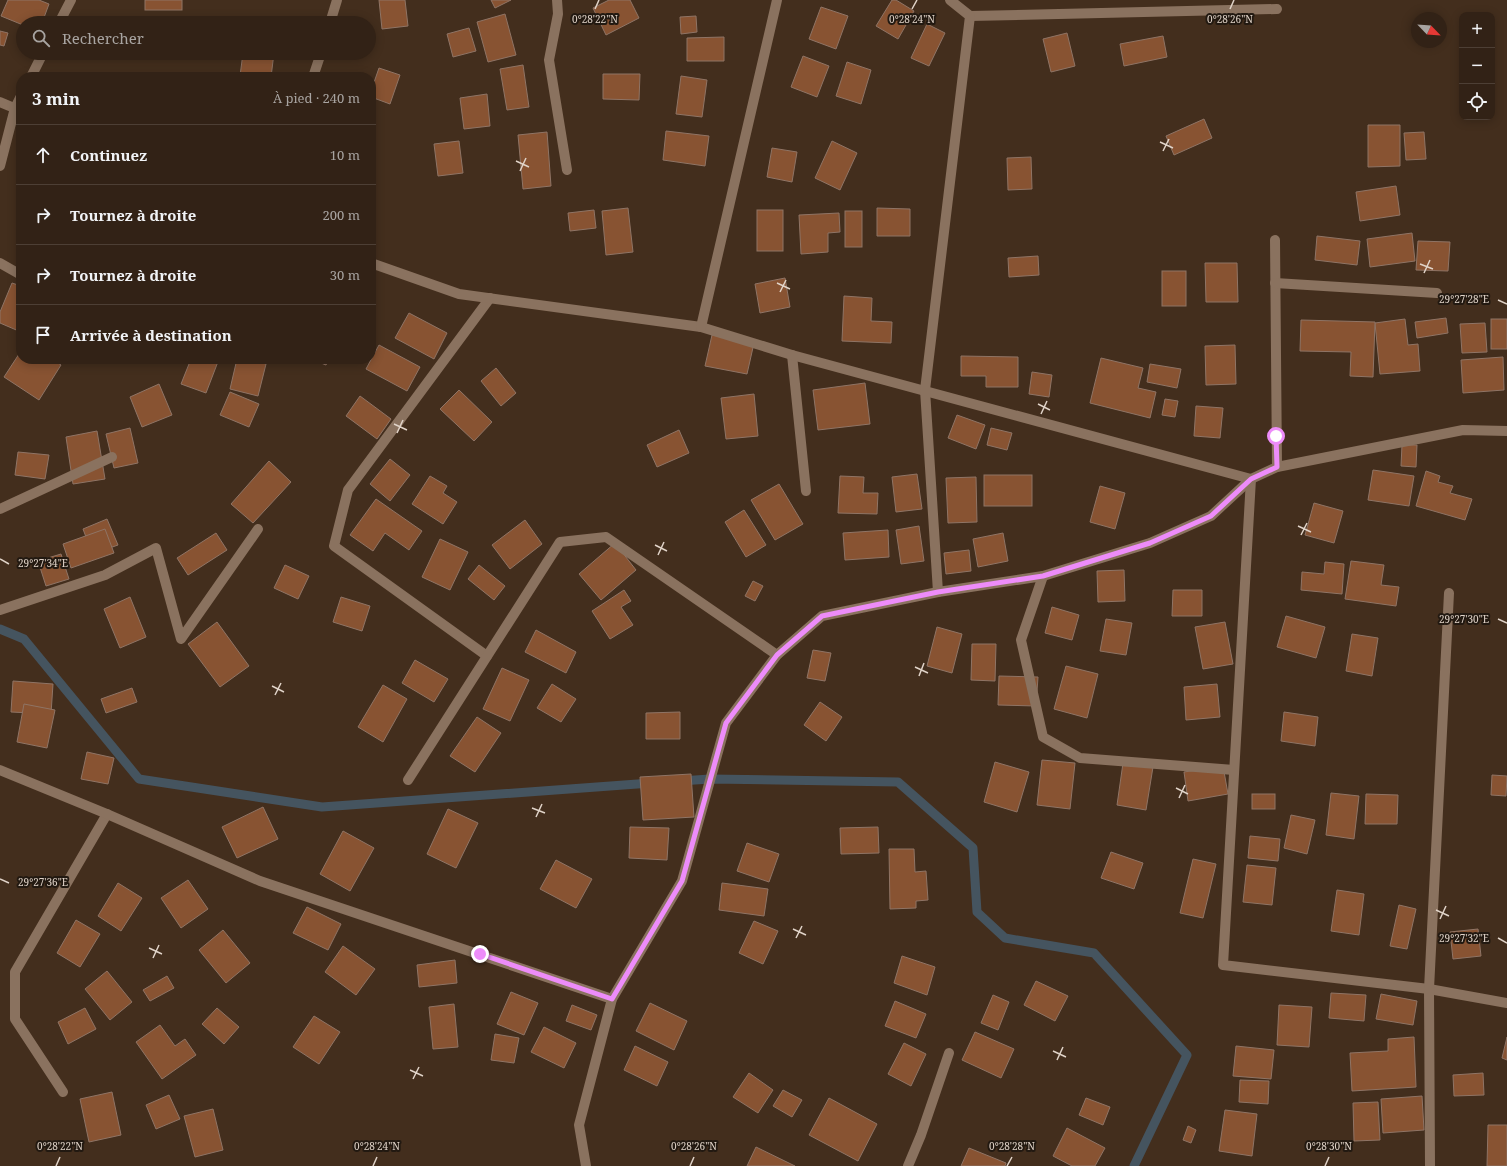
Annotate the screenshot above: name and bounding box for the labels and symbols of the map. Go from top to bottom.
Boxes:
text: 0°28'22"N [572,12,618,26]
text: 0°28'24"N [889,12,935,26]
text: 0°28'26"N [1207,12,1253,26]
north arrow [1411,12,1447,48]
text: 29°27'28"E [1439,292,1489,306]
route start [1267,427,1285,445]
text: 29°27'34"E [18,556,68,570]
text: 29°27'30"E [1439,612,1489,626]
text: 29°27'36"E [18,875,68,889]
text: 29°27'32"E [1439,931,1489,945]
route end [471,945,489,963]
text: 0°28'22"N [37,1139,83,1153]
text: 0°28'24"N [354,1139,400,1153]
text: 0°28'26"N [671,1139,717,1153]
text: 0°28'28"N [989,1139,1035,1153]
text: 0°28'30"N [1306,1139,1352,1153]

